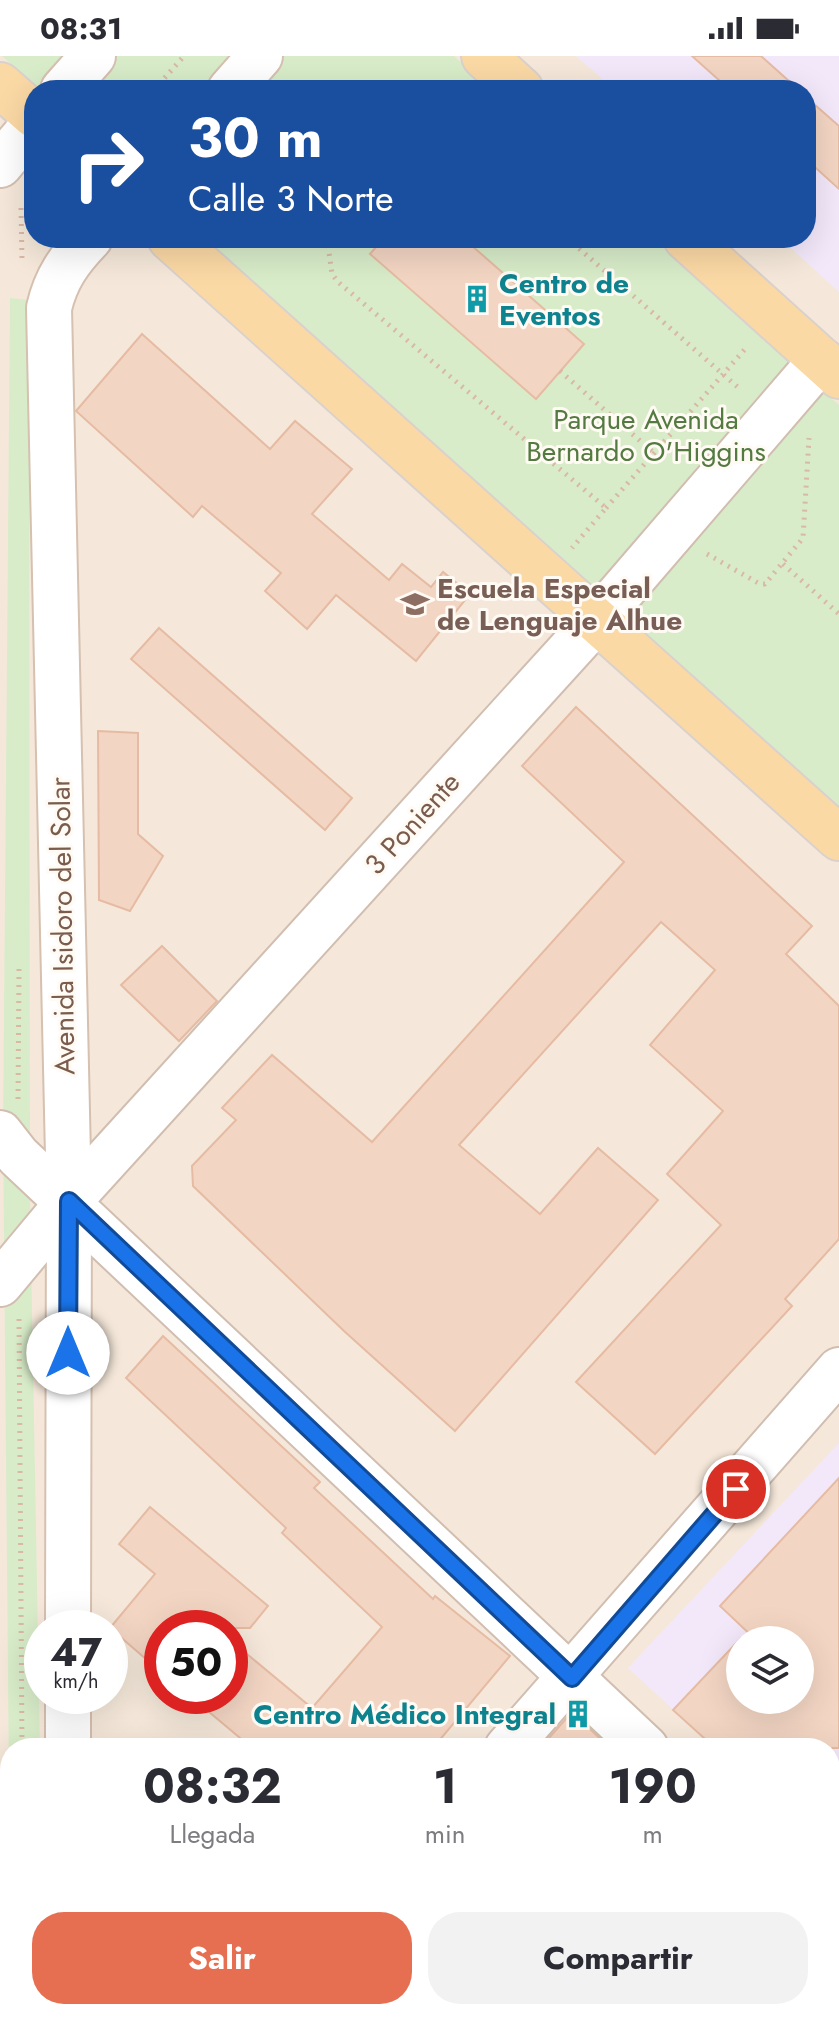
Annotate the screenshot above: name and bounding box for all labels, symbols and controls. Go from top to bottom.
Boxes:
text: 08:31 [40,7,122,50]
text: 30 m [188,97,323,178]
icon: right [56,112,160,216]
text: Calle 3 Norte [188,172,393,224]
place label: Centro de Eventos [499,263,629,336]
building icon: Centro de Eventos [462,284,492,314]
park label: Parque Avenida Bernardo O'Higgins [526,399,766,472]
place label: Escuela Especial de Lenguaje Alhue [437,568,682,641]
school or university icon: Escuela Especial de Lenguaje Alhue [400,589,430,619]
street label: 3 Poniente [355,763,470,884]
street label: Avenida Isidoro del Solar [39,776,86,1075]
position arrow [26,1311,110,1395]
pin [702,1455,770,1523]
icon: arrive [714,1467,758,1511]
speed limit sign: 50 [144,1610,248,1714]
text: 47 [50,1623,102,1681]
map controls [726,1626,814,1714]
button: layers [726,1626,814,1714]
text: km/h [53,1667,99,1696]
place label: Centro Médico Integral [253,1694,556,1735]
building icon: Centro Médico Integral [563,1699,593,1729]
text: 08:32 [143,1752,282,1821]
text: 1 [433,1752,457,1821]
text: 190 [609,1752,697,1821]
text: Llegada [170,1815,255,1853]
text: min [425,1815,465,1853]
text: m [643,1815,663,1853]
button: Salir [32,1912,412,2004]
button: Compartir [428,1912,808,2004]

